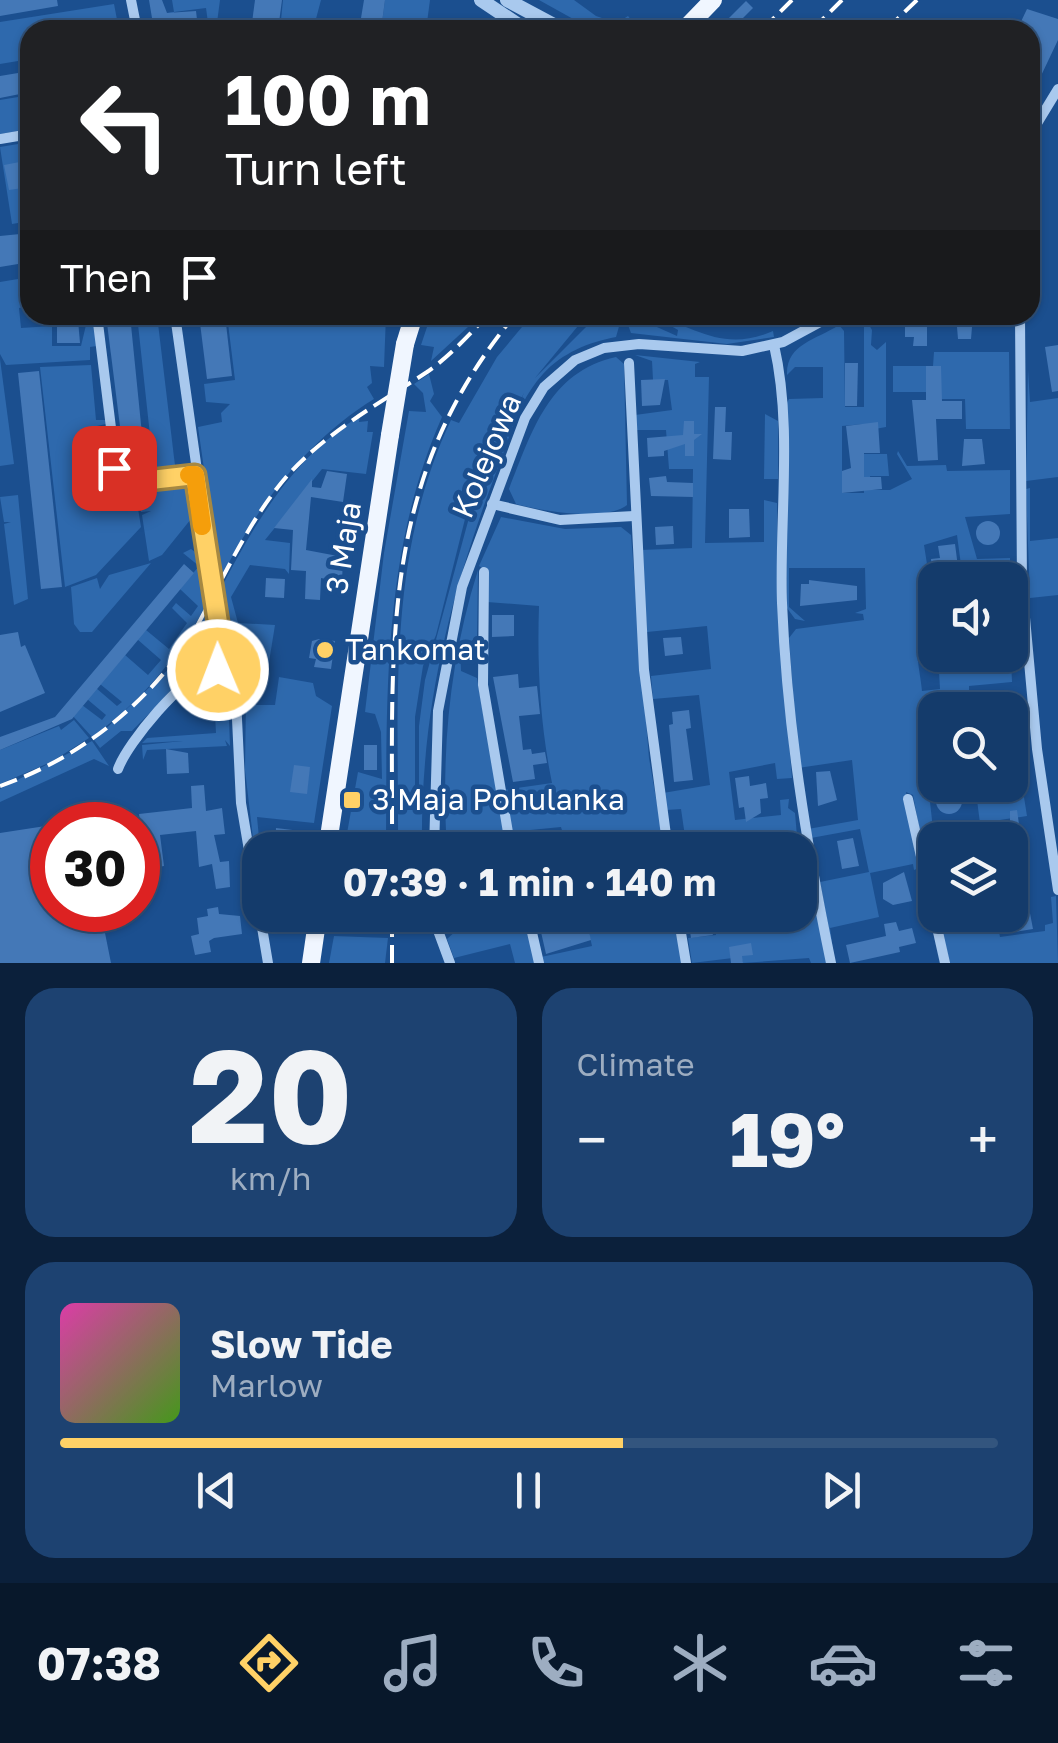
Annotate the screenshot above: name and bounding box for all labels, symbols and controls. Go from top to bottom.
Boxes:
text: 100 m [225,56,431,140]
icon: left [60,60,190,190]
text: Turn left [225,141,407,195]
icon: arrive [172,250,227,305]
text: Then [60,255,152,300]
street label: Kolejowa [444,388,528,523]
pin [72,426,157,511]
icon: arrive [87,441,142,496]
street label: 3 Maja [318,499,368,596]
map controls [918,562,1028,932]
button: sound [918,562,1028,672]
position arrow [166,618,270,722]
place label: Tankomat [345,631,486,667]
marker: Tankomat [314,639,336,661]
button: search [918,692,1028,802]
place label: 3 Maja Pohulanka [372,781,625,817]
marker: 3 Maja Pohulanka [341,789,363,811]
speed limit sign: 30 [30,802,160,932]
button: layers [918,822,1028,932]
text: 07:39 · 1 min · 140 m [343,859,716,904]
text: 20 [189,1016,353,1172]
text: Climate [577,1045,695,1083]
text: 19° [729,1093,845,1184]
text: − [577,1106,607,1172]
text: + [968,1106,998,1172]
text: km/h [230,1159,311,1197]
text: Slow Tide [210,1321,393,1366]
text: Marlow [210,1366,323,1404]
icon: previous [189,1463,244,1518]
icon: pause [501,1463,556,1518]
icon: next [814,1463,869,1518]
icon: directions [234,1628,304,1698]
icon: music [378,1628,448,1698]
icon: phone [521,1628,591,1698]
icon: climate [665,1628,735,1698]
icon: car [808,1628,878,1698]
icon: filters [951,1628,1021,1698]
text: 07:38 [37,1636,161,1690]

